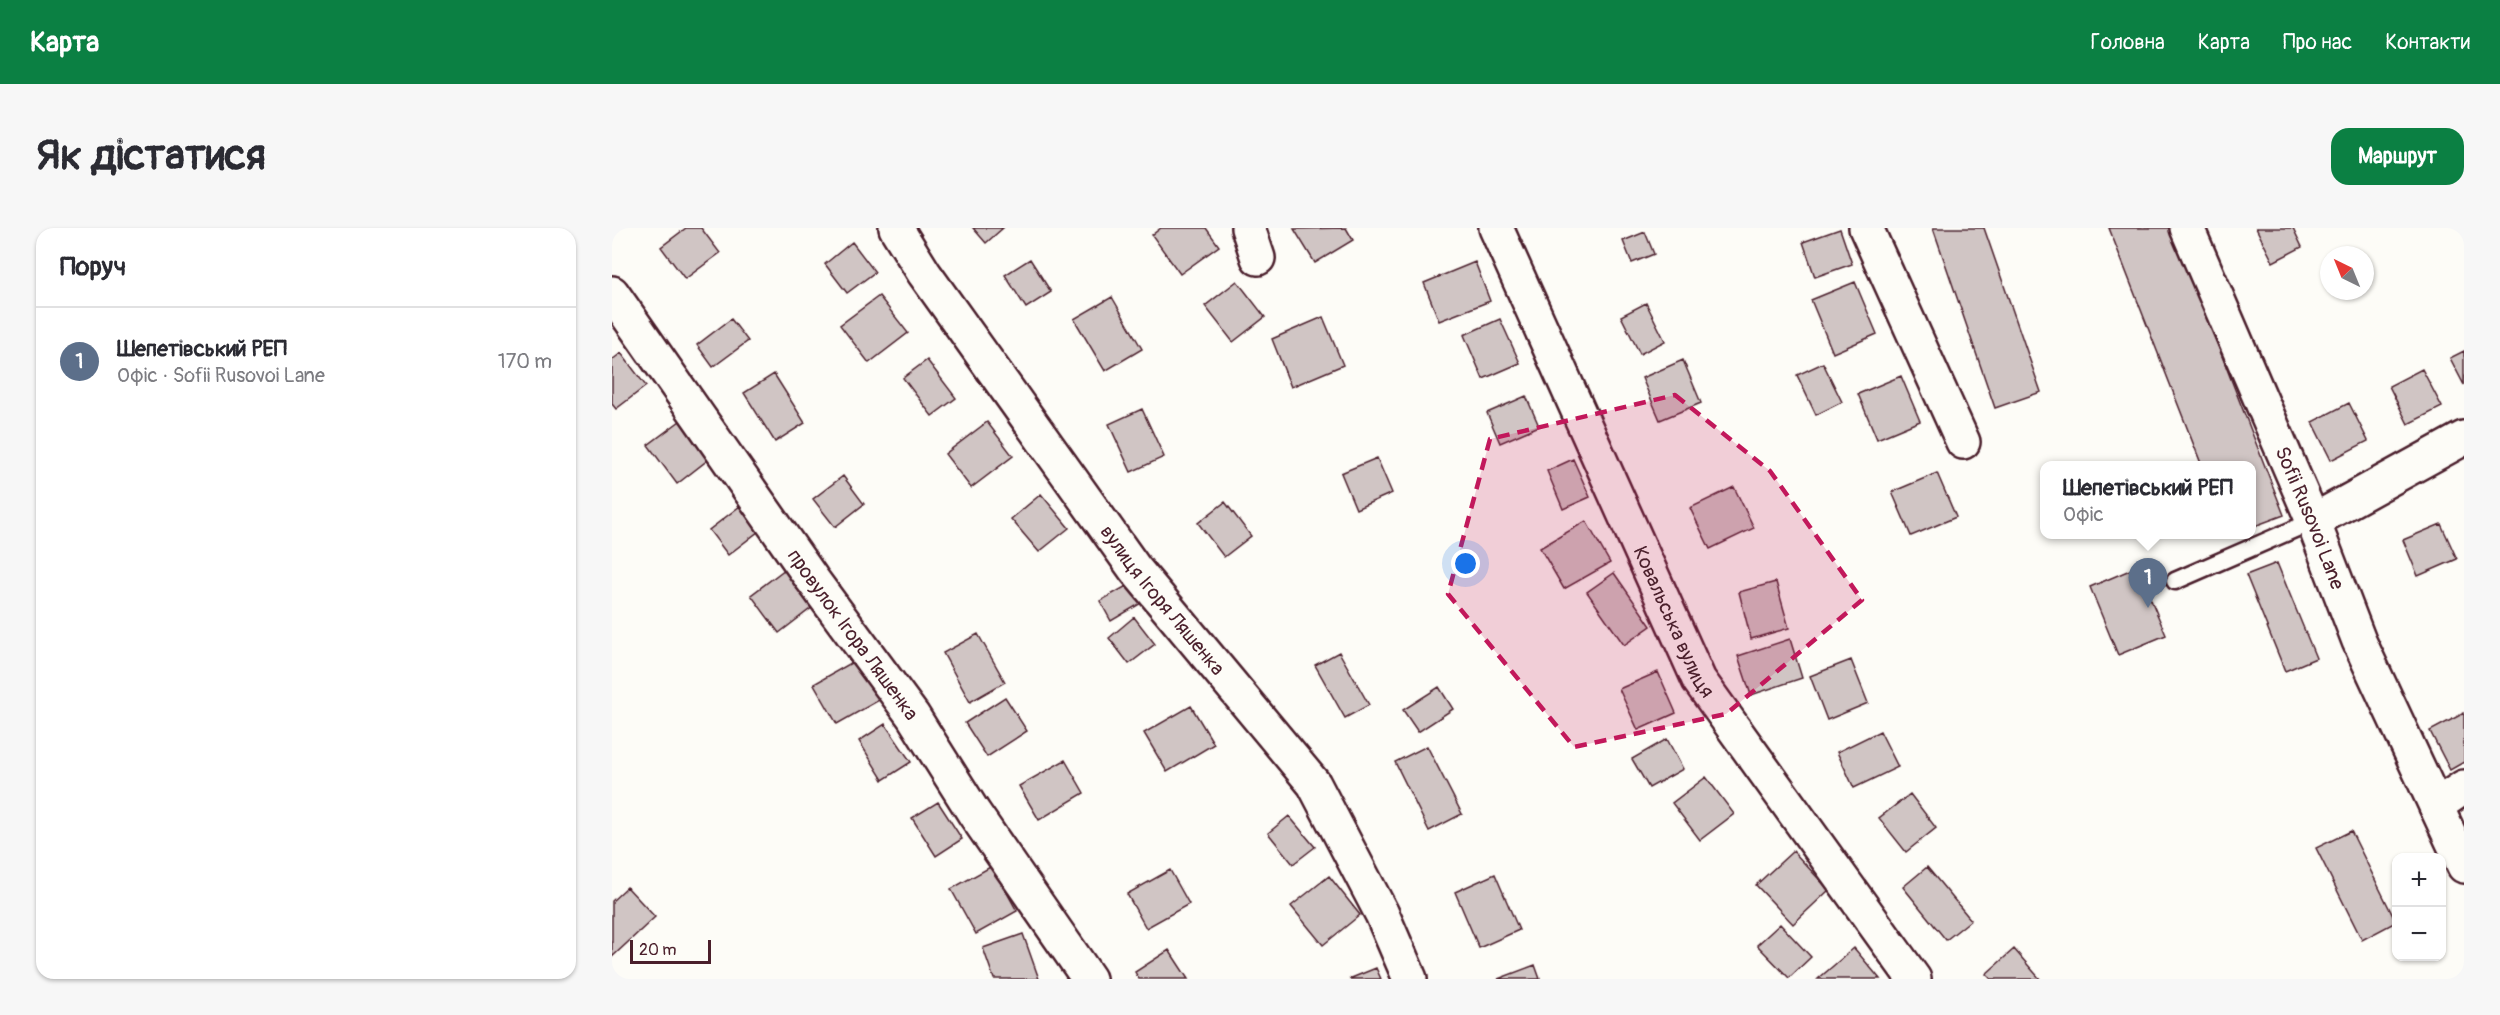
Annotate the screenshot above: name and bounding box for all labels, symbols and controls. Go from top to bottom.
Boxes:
text: Карта [30,25,99,60]
text: Головна [2091,29,2165,56]
text: Карта [2198,29,2250,56]
text: Про нас [2283,29,2352,56]
text: Контакти [2385,29,2470,56]
button: Маршрут [2331,128,2464,185]
text: Як дістатися [36,130,266,182]
north arrow [2320,246,2374,300]
text: Поруч [60,251,126,283]
text: Шепетівський РЕП [117,335,287,363]
text: 1 [76,349,83,374]
text: 170 m [498,349,552,374]
text: Офіс · Sofii Rusovoi Lane [117,363,325,388]
street label: Sofii Rusovoi Lane [2270,443,2351,593]
popup [2040,461,2256,539]
text: Шепетівський РЕП [2063,474,2233,502]
text: Офіс [2063,502,2104,527]
street label: вулиця Ігоря Ляшенка [1095,520,1231,680]
street label: Ковальська вулиця [1628,542,1720,702]
street label: провулок Ігора Ляшенка [782,544,924,725]
your location [1451,549,1480,578]
pin: 1 [2128,558,2168,608]
map controls [2392,853,2446,961]
button: + [2392,853,2446,907]
button: − [2392,907,2446,961]
scale bar [630,937,711,964]
text: 20 m [639,940,677,960]

